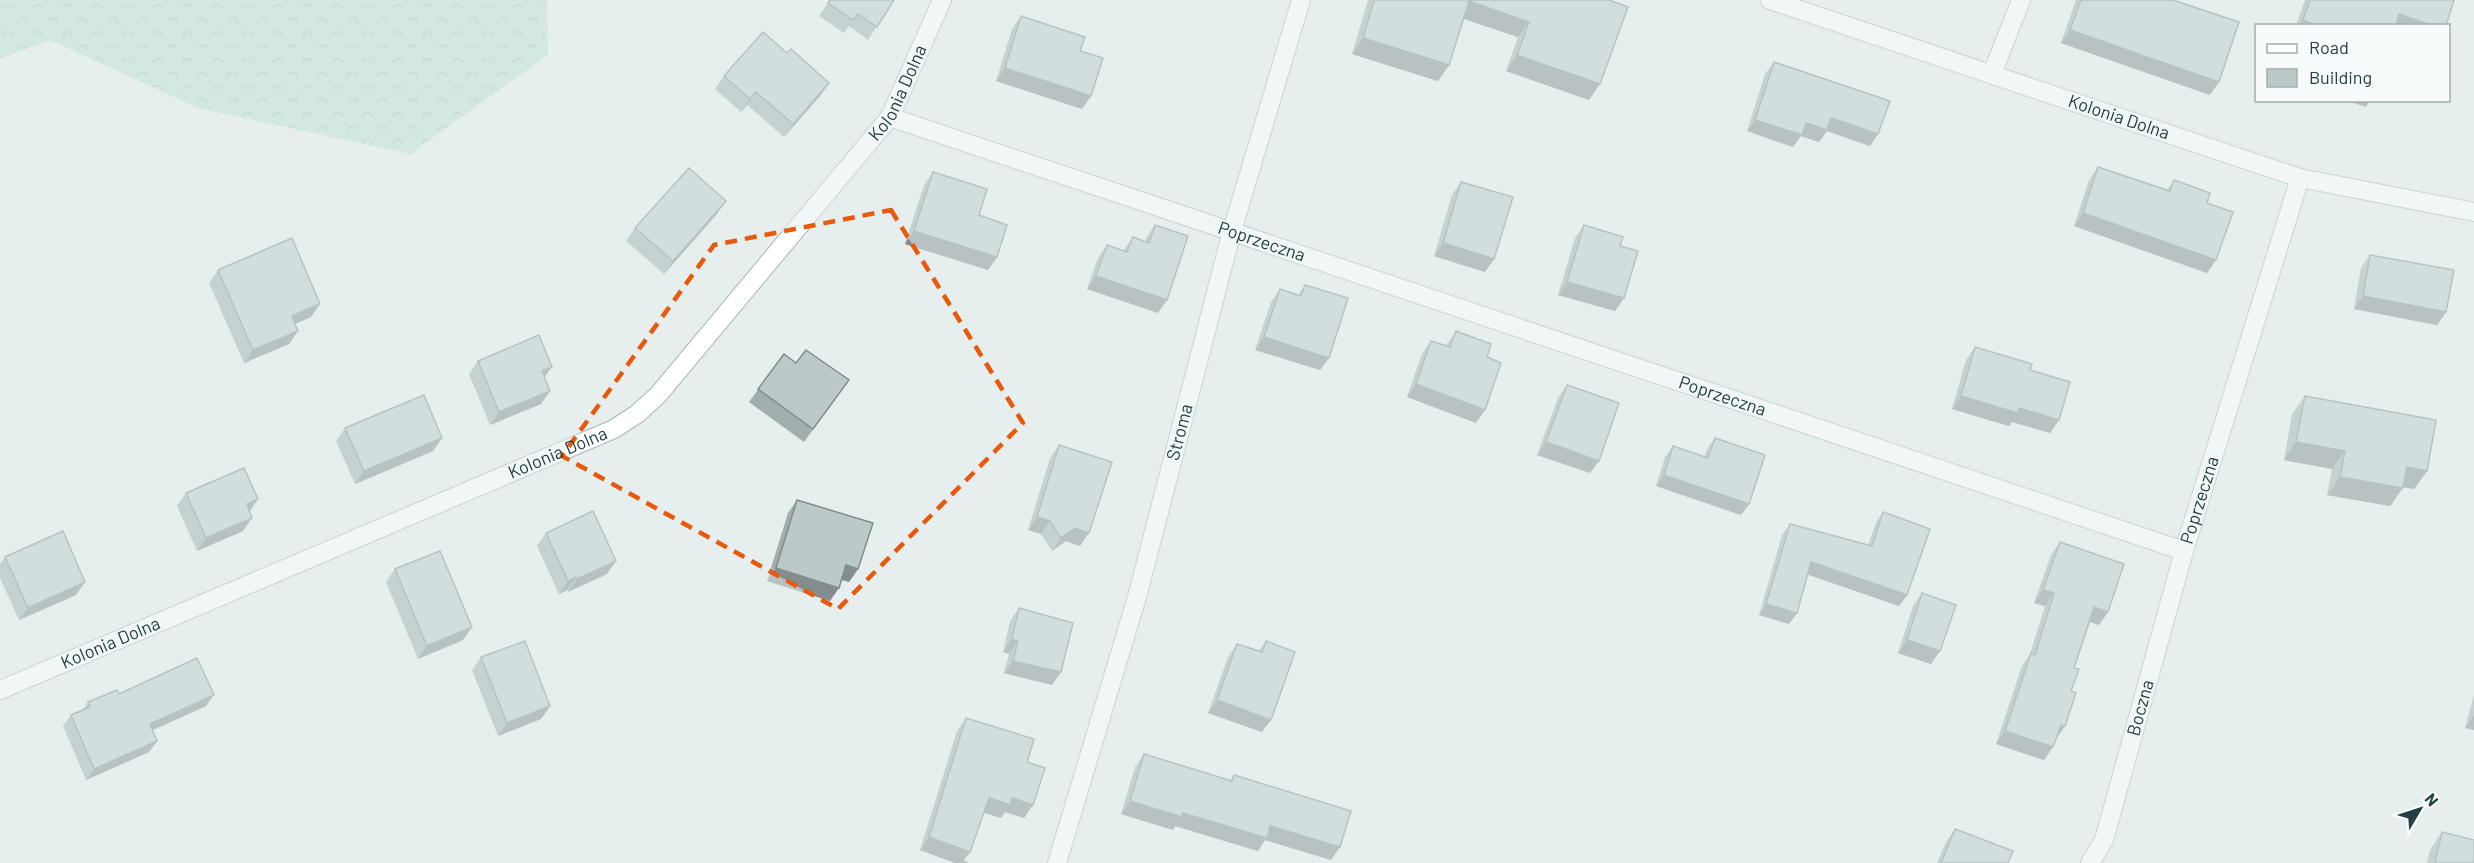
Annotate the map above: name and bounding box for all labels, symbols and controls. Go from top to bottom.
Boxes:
legend [2255,24,2450,102]
text: Road [2309,36,2349,58]
street label: Kolonia Dolna [863,41,931,145]
text: Building [2309,66,2372,88]
street label: Kolonia Dolna [2066,89,2173,143]
street label: Poprzeczna [1215,216,1308,266]
street label: Poprzeczna [1676,370,1769,420]
street label: Stroma [1161,401,1197,463]
street label: Kolonia Dolna [504,421,610,483]
street label: Poprzeczna [2175,453,2223,546]
street label: Kolonia Dolna [57,611,163,673]
street label: Boczna [2121,677,2158,738]
north arrow [2390,779,2450,839]
text: N [2421,789,2443,809]

